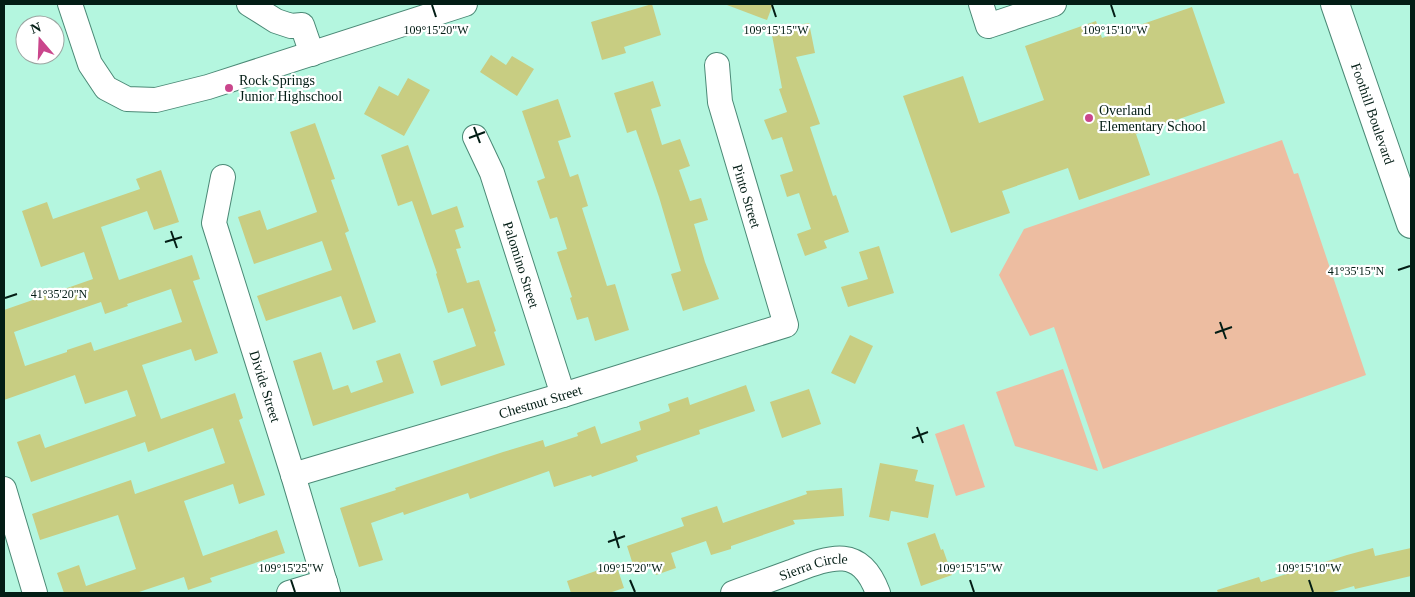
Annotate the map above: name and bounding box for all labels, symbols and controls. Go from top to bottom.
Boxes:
north arrow [15,15,65,65]
text: N [29,19,43,37]
text: 109°15'20"W [403,23,469,37]
text: 109°15'15"W [743,23,809,37]
text: 109°15'10"W [1082,23,1148,37]
street label: Foothill Boulevard [1348,61,1397,166]
place label: Rock Springs Junior Highschool [239,73,342,104]
marker: Rock Springs Junior Highschool [223,82,235,94]
place label: Overland Elementary School [1099,103,1206,134]
marker: Overland Elementary School [1083,112,1095,124]
street label: Pinto Street [730,163,763,230]
street label: Palomino Street [500,220,542,310]
text: 41°35'15"N [1328,264,1385,278]
text: 41°35'20"N [31,287,88,301]
street label: Divide Street [246,349,283,424]
street label: Chestnut Street [497,382,584,422]
street label: Sierra Circle [777,551,849,584]
text: 109°15'25"W [258,561,324,575]
text: 109°15'20"W [597,561,663,575]
text: 109°15'15"W [937,561,1003,575]
text: 109°15'10"W [1276,561,1342,575]

